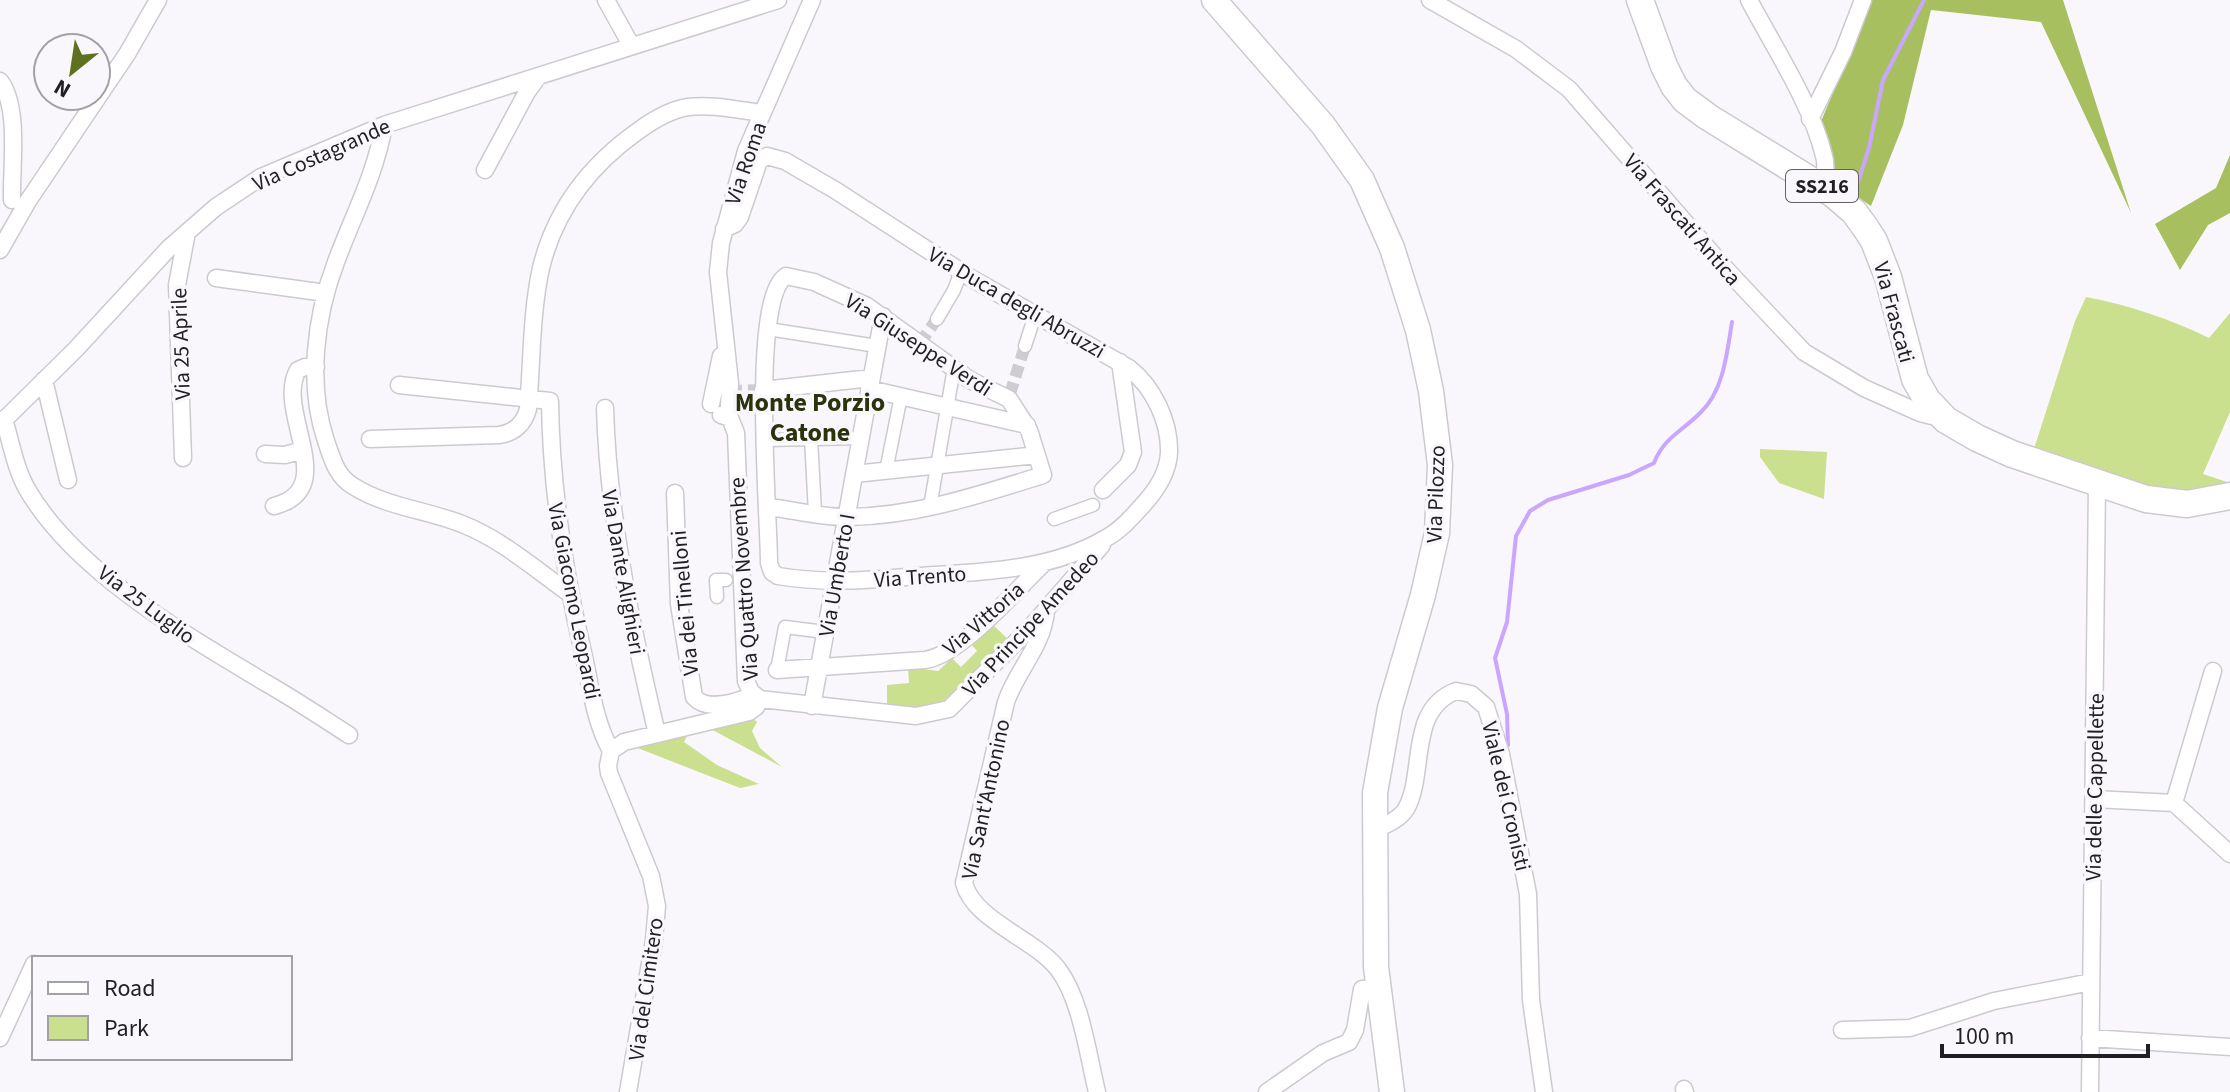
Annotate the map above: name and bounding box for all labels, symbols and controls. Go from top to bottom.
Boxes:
north arrow [32,32,112,112]
text: N [48,71,77,106]
street label: Via Costagrande [247,110,396,200]
street label: Via Roma [717,118,775,209]
street label: Via Frascati Antica [1616,147,1749,293]
road number: SS216 [1786,170,1858,202]
street label: Via Duca degli Abruzzi [922,239,1111,367]
street label: Via Frascati [1865,258,1923,366]
street label: Via Giuseppe Verdi [838,285,998,405]
street label: Via 25 Aprile [163,287,199,401]
district label: Monte Porzio Catone [735,384,885,451]
street label: Via Pilozzo [1418,445,1454,544]
street label: Via Quattro Novembre [721,476,767,682]
street label: Via Dante Alighieri [593,487,653,657]
street label: Via Giacomo Leopardi [539,500,609,702]
street label: Via Umberto I [810,511,864,639]
street label: Via dei Tinelloni [663,529,707,677]
street label: Via Principe Amedeo [955,544,1107,704]
street label: Via 25 Luglio [91,557,202,652]
street label: Via Trento [873,558,967,596]
street label: Via Vittoria [936,574,1032,663]
street label: Via delle Cappellette [2077,693,2113,881]
street label: Via Sant'Antonino [953,716,1019,882]
street label: Viale dei Cronisti [1473,718,1539,874]
street label: Via del Cimitero [620,915,672,1063]
legend [32,956,292,1060]
text: Road [104,971,156,1006]
scale bar [1942,1008,2148,1058]
text: Park [104,1011,149,1046]
text: 100 m [1954,1019,2014,1054]

